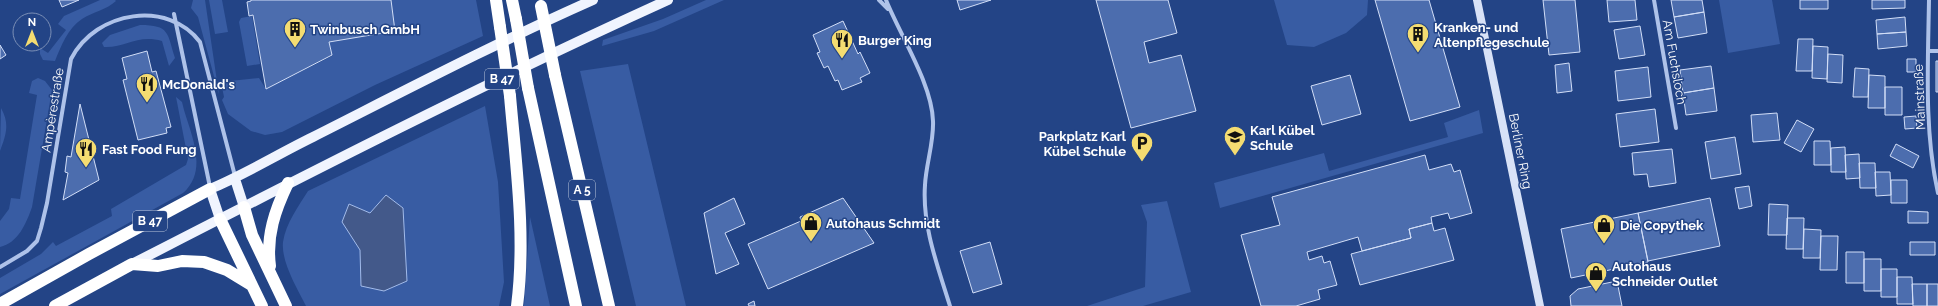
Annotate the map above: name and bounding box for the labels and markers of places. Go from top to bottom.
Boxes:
building icon: Twinbusch GmbH [282,16,308,49]
place label: Kranken- und Altenpflegeschule [1434,20,1550,50]
building icon: Kranken- und Altenpflegeschule [1405,21,1431,54]
place label: Twinbusch GmbH [310,22,420,37]
restaurant icon: Burger King [829,27,855,60]
place label: Burger King [858,33,932,48]
restaurant icon: McDonald's [134,71,160,104]
place label: McDonald's [162,77,235,92]
place label: Karl Kübel Schule [1250,123,1316,153]
school or university icon: Karl Kübel Schule [1222,124,1248,157]
place label: Parkplatz Karl Kübel Schule [1039,129,1127,159]
parking icon: Parkplatz Karl Kübel Schule [1129,130,1155,163]
restaurant icon: Fast Food Fung [73,136,99,169]
place label: Fast Food Fung [102,142,197,157]
shop icon: Autohaus Schmidt [798,210,824,243]
shop icon: Die Copythek [1591,212,1617,245]
place label: Autohaus Schmidt [826,216,940,231]
place label: Die Copythek [1620,218,1704,233]
place label: Autohaus Schneider Outlet [1612,259,1718,289]
shop icon: Autohaus Schneider Outlet [1583,260,1609,293]

